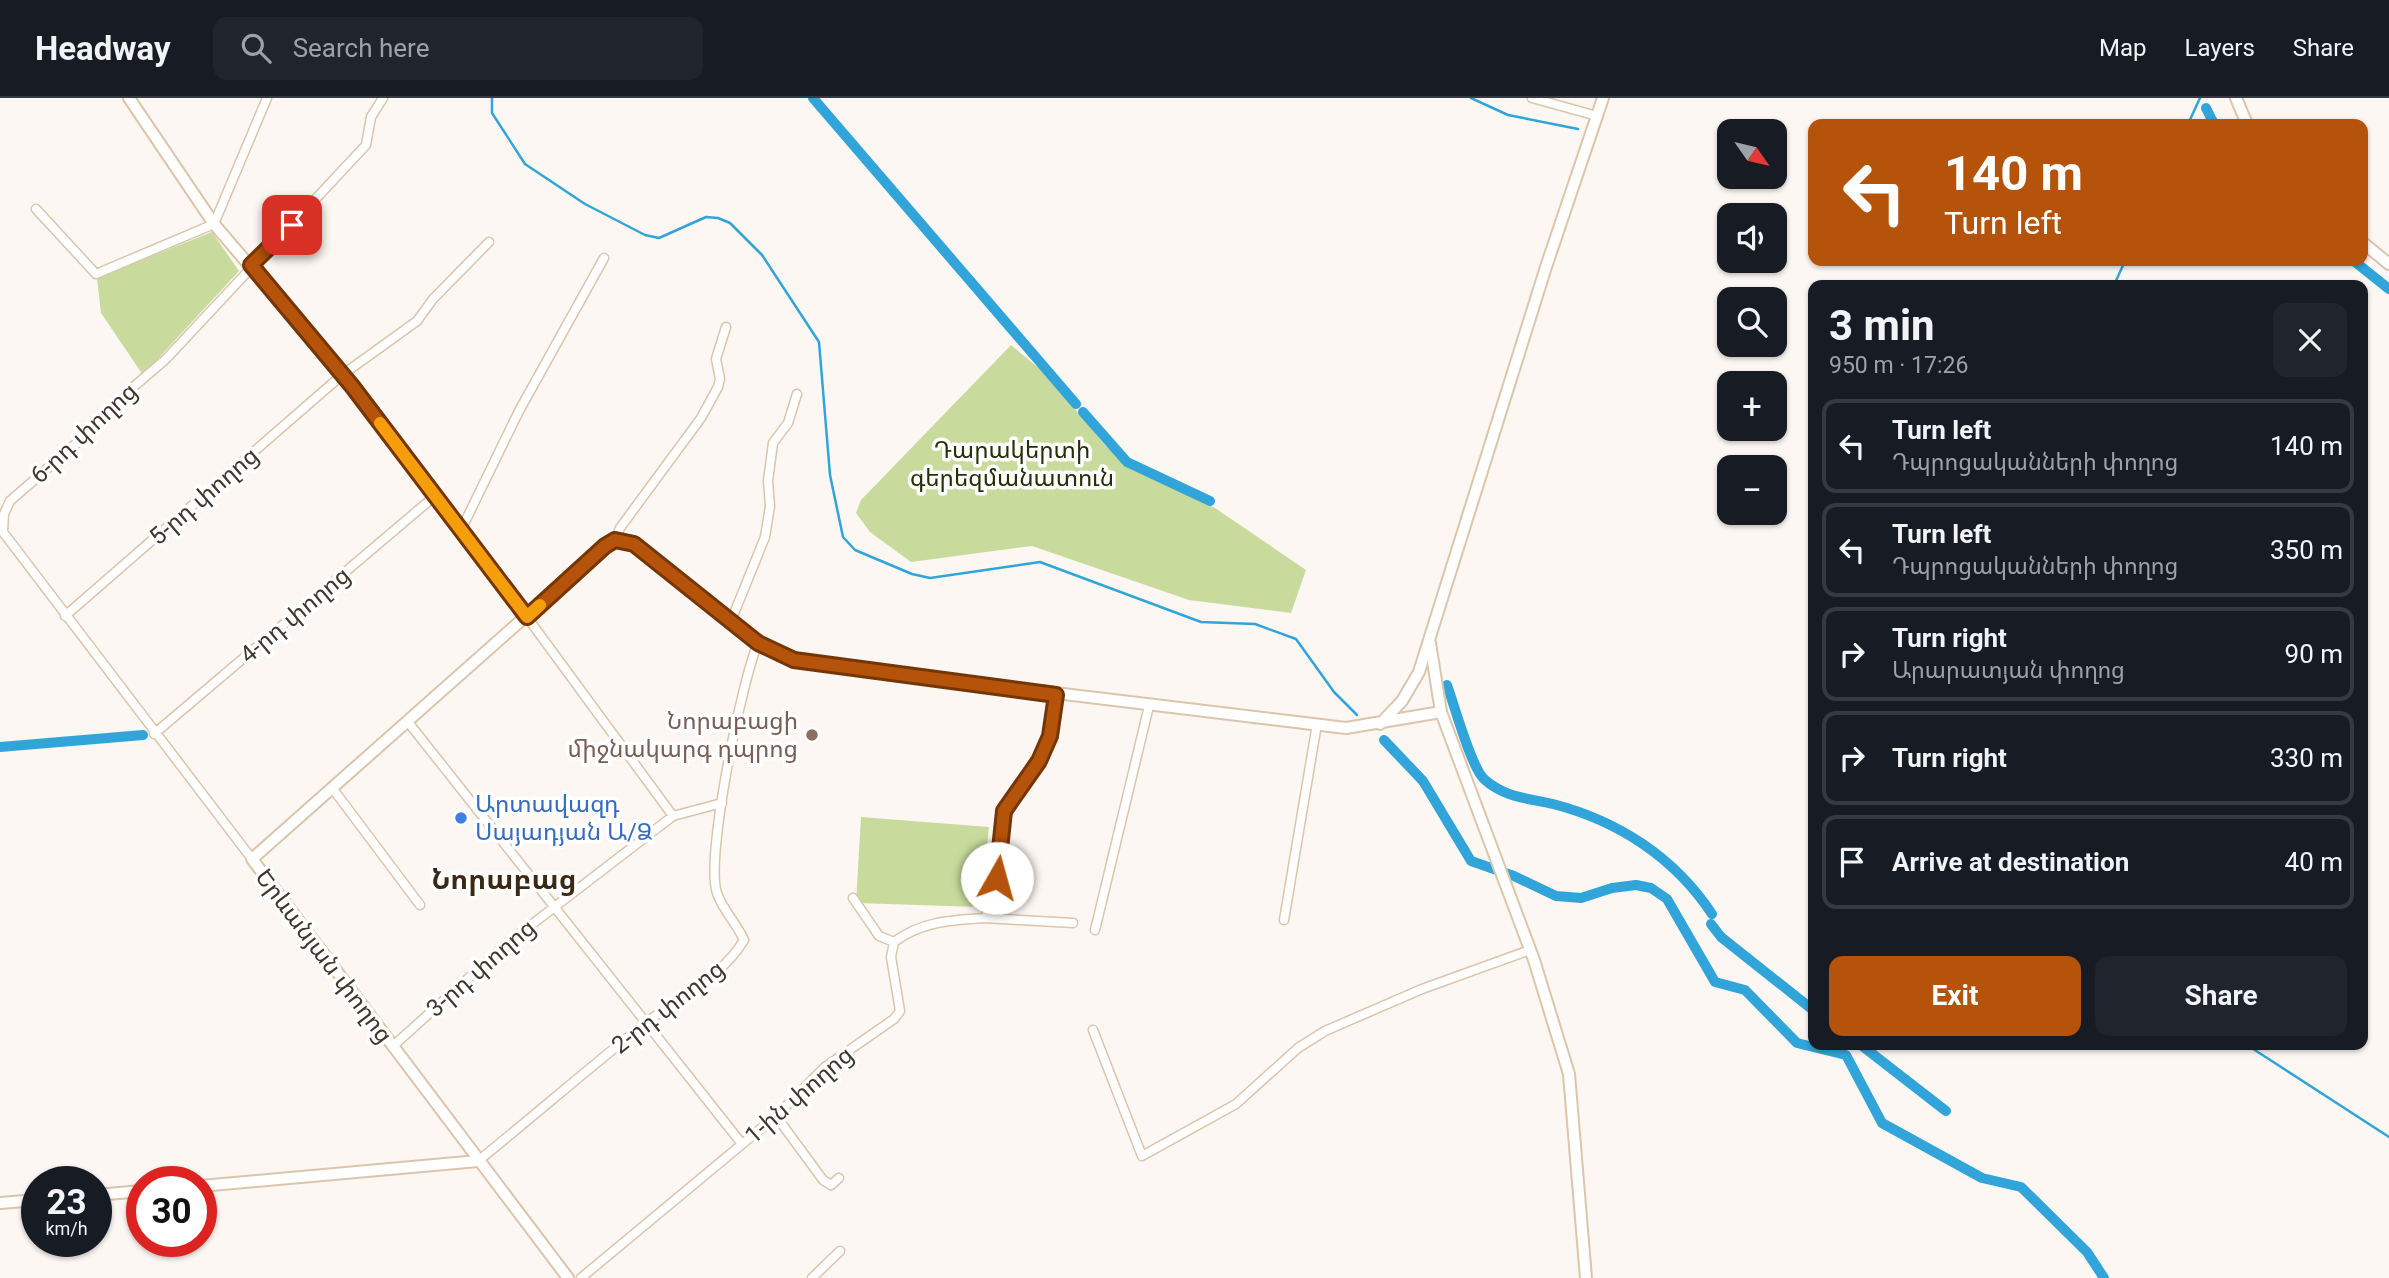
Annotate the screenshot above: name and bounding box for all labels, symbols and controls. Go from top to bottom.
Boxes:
search box [213,17,703,80]
text: Headway [35,29,171,68]
icon: search [237,29,275,67]
text: Search here [293,33,429,63]
text: Map [2099,34,2147,62]
text: Layers [2185,34,2255,62]
text: Share [2293,34,2354,62]
north arrow [1717,119,1787,189]
map controls [1717,119,1787,525]
text: 140 m [1944,145,2083,202]
icon: left [1829,147,1920,238]
pin [262,195,322,255]
button: sound [1717,203,1787,273]
text: Turn left [1944,204,2062,242]
icon: arrive [273,206,311,244]
button: search [1717,287,1787,357]
text: 3 min [1829,301,1935,350]
button: close [2273,303,2347,377]
text: 950 m · 17:26 [1829,352,1968,379]
button: + [1717,371,1787,441]
street label: 6-րդ փողոց [25,377,143,489]
text: Turn left [1892,415,1991,445]
icon: left [1833,427,1871,465]
text: 140 m [2270,431,2343,461]
park label: Դարակերտի գերեզմանատուն [910,436,1114,492]
street label: 5-րդ փողոց [144,441,264,551]
text: Դպրոցականների փողոց [1892,449,2178,476]
button: − [1717,455,1787,525]
text: Turn left [1892,519,1991,549]
icon: left [1833,531,1871,569]
text: 350 m [2270,535,2343,565]
text: Դպրոցականների փողոց [1892,553,2178,580]
street label: 4-րդ փողոց [234,561,356,669]
text: Turn right [1892,623,2007,653]
icon: right [1833,635,1871,673]
text: 90 m [2285,639,2343,669]
text: Արարատյան փողոց [1892,657,2125,684]
place label: Նորաբացի միջնակարգ դպրոց [567,707,798,763]
marker: Նորաբացի միջնակարգ դպրոց [804,727,820,743]
icon: right [1833,739,1871,777]
text: Turn right [1892,743,2007,773]
text: 330 m [2270,743,2343,773]
place label: Արտավազդ Սայադյան Ա/Ձ [475,790,653,846]
marker: Արտավազդ Սայադյան Ա/Ձ [453,810,469,826]
position arrow [960,841,1034,915]
icon: arrive [1833,843,1871,881]
text: Arrive at destination [1892,847,2129,877]
text: 40 m [2285,847,2343,877]
district label: Նորաբաց [432,863,576,896]
street label: Երևանյան փողոց [249,864,399,1048]
street label: 3-րդ փողոց [421,913,541,1023]
street label: 2-րդ փողոց [606,954,730,1060]
button: Exit [1829,956,2081,1036]
button: Share [2095,956,2347,1036]
street label: 1-ին փողոց [739,1040,859,1150]
speed limit sign: 30 [126,1166,217,1257]
text: 23 [46,1182,87,1223]
text: km/h [45,1218,88,1239]

